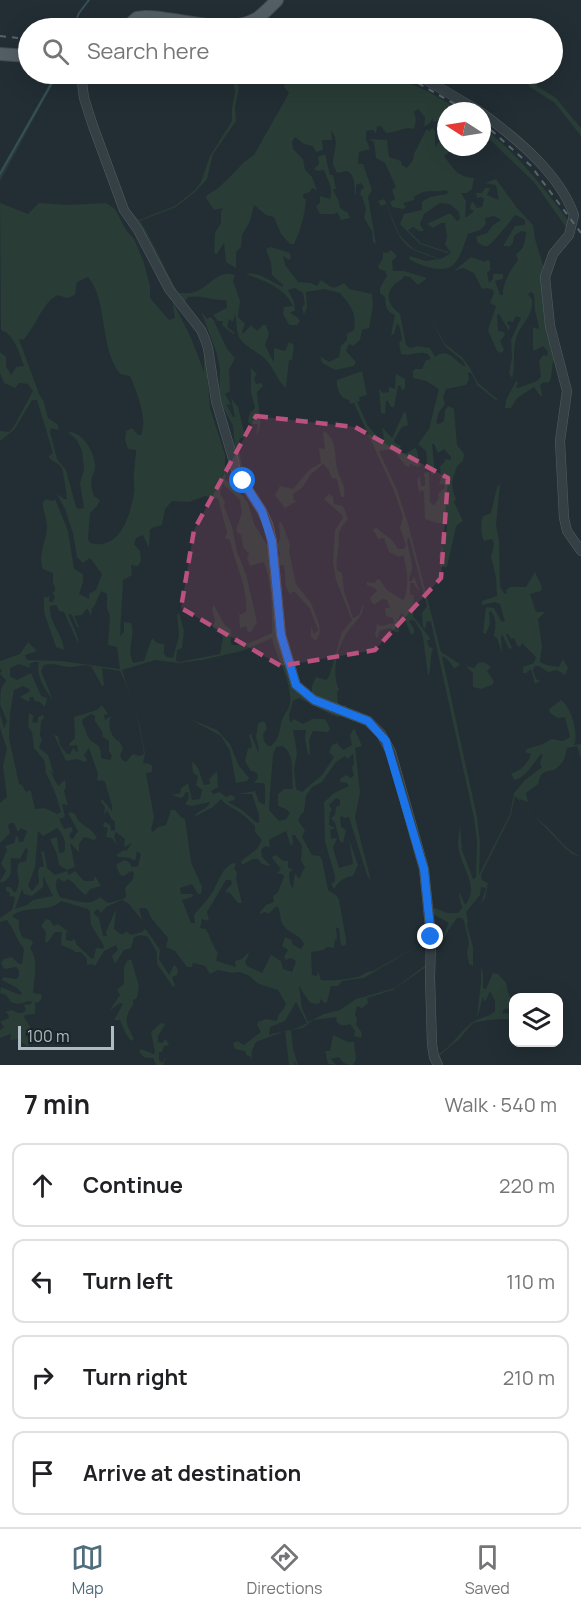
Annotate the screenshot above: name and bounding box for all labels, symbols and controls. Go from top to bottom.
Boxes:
search box [18,18,563,84]
icon: search [39,35,72,68]
text: Search here [87,36,209,66]
north arrow [437,102,491,156]
route start [229,467,255,493]
route end [417,923,443,949]
map controls [509,993,563,1047]
button: layers [509,993,563,1047]
scale bar [18,1023,114,1050]
text: 100 m [27,1025,70,1047]
text: 7 min [24,1086,90,1122]
text: Walk · 540 m [444,1091,557,1118]
icon: ahead [26,1169,59,1202]
text: Continue [83,1170,183,1200]
text: 220 m [499,1172,555,1199]
icon: left [26,1265,59,1298]
text: Turn left [83,1266,173,1296]
text: 110 m [506,1268,555,1295]
icon: right [26,1361,59,1394]
text: Turn right [83,1362,188,1392]
text: 210 m [503,1364,555,1391]
icon: arrive [26,1457,59,1490]
text: Arrive at destination [83,1458,301,1488]
tab: Map [71,1541,104,1599]
tab: Directions [247,1541,322,1599]
tab: Saved [465,1541,510,1599]

